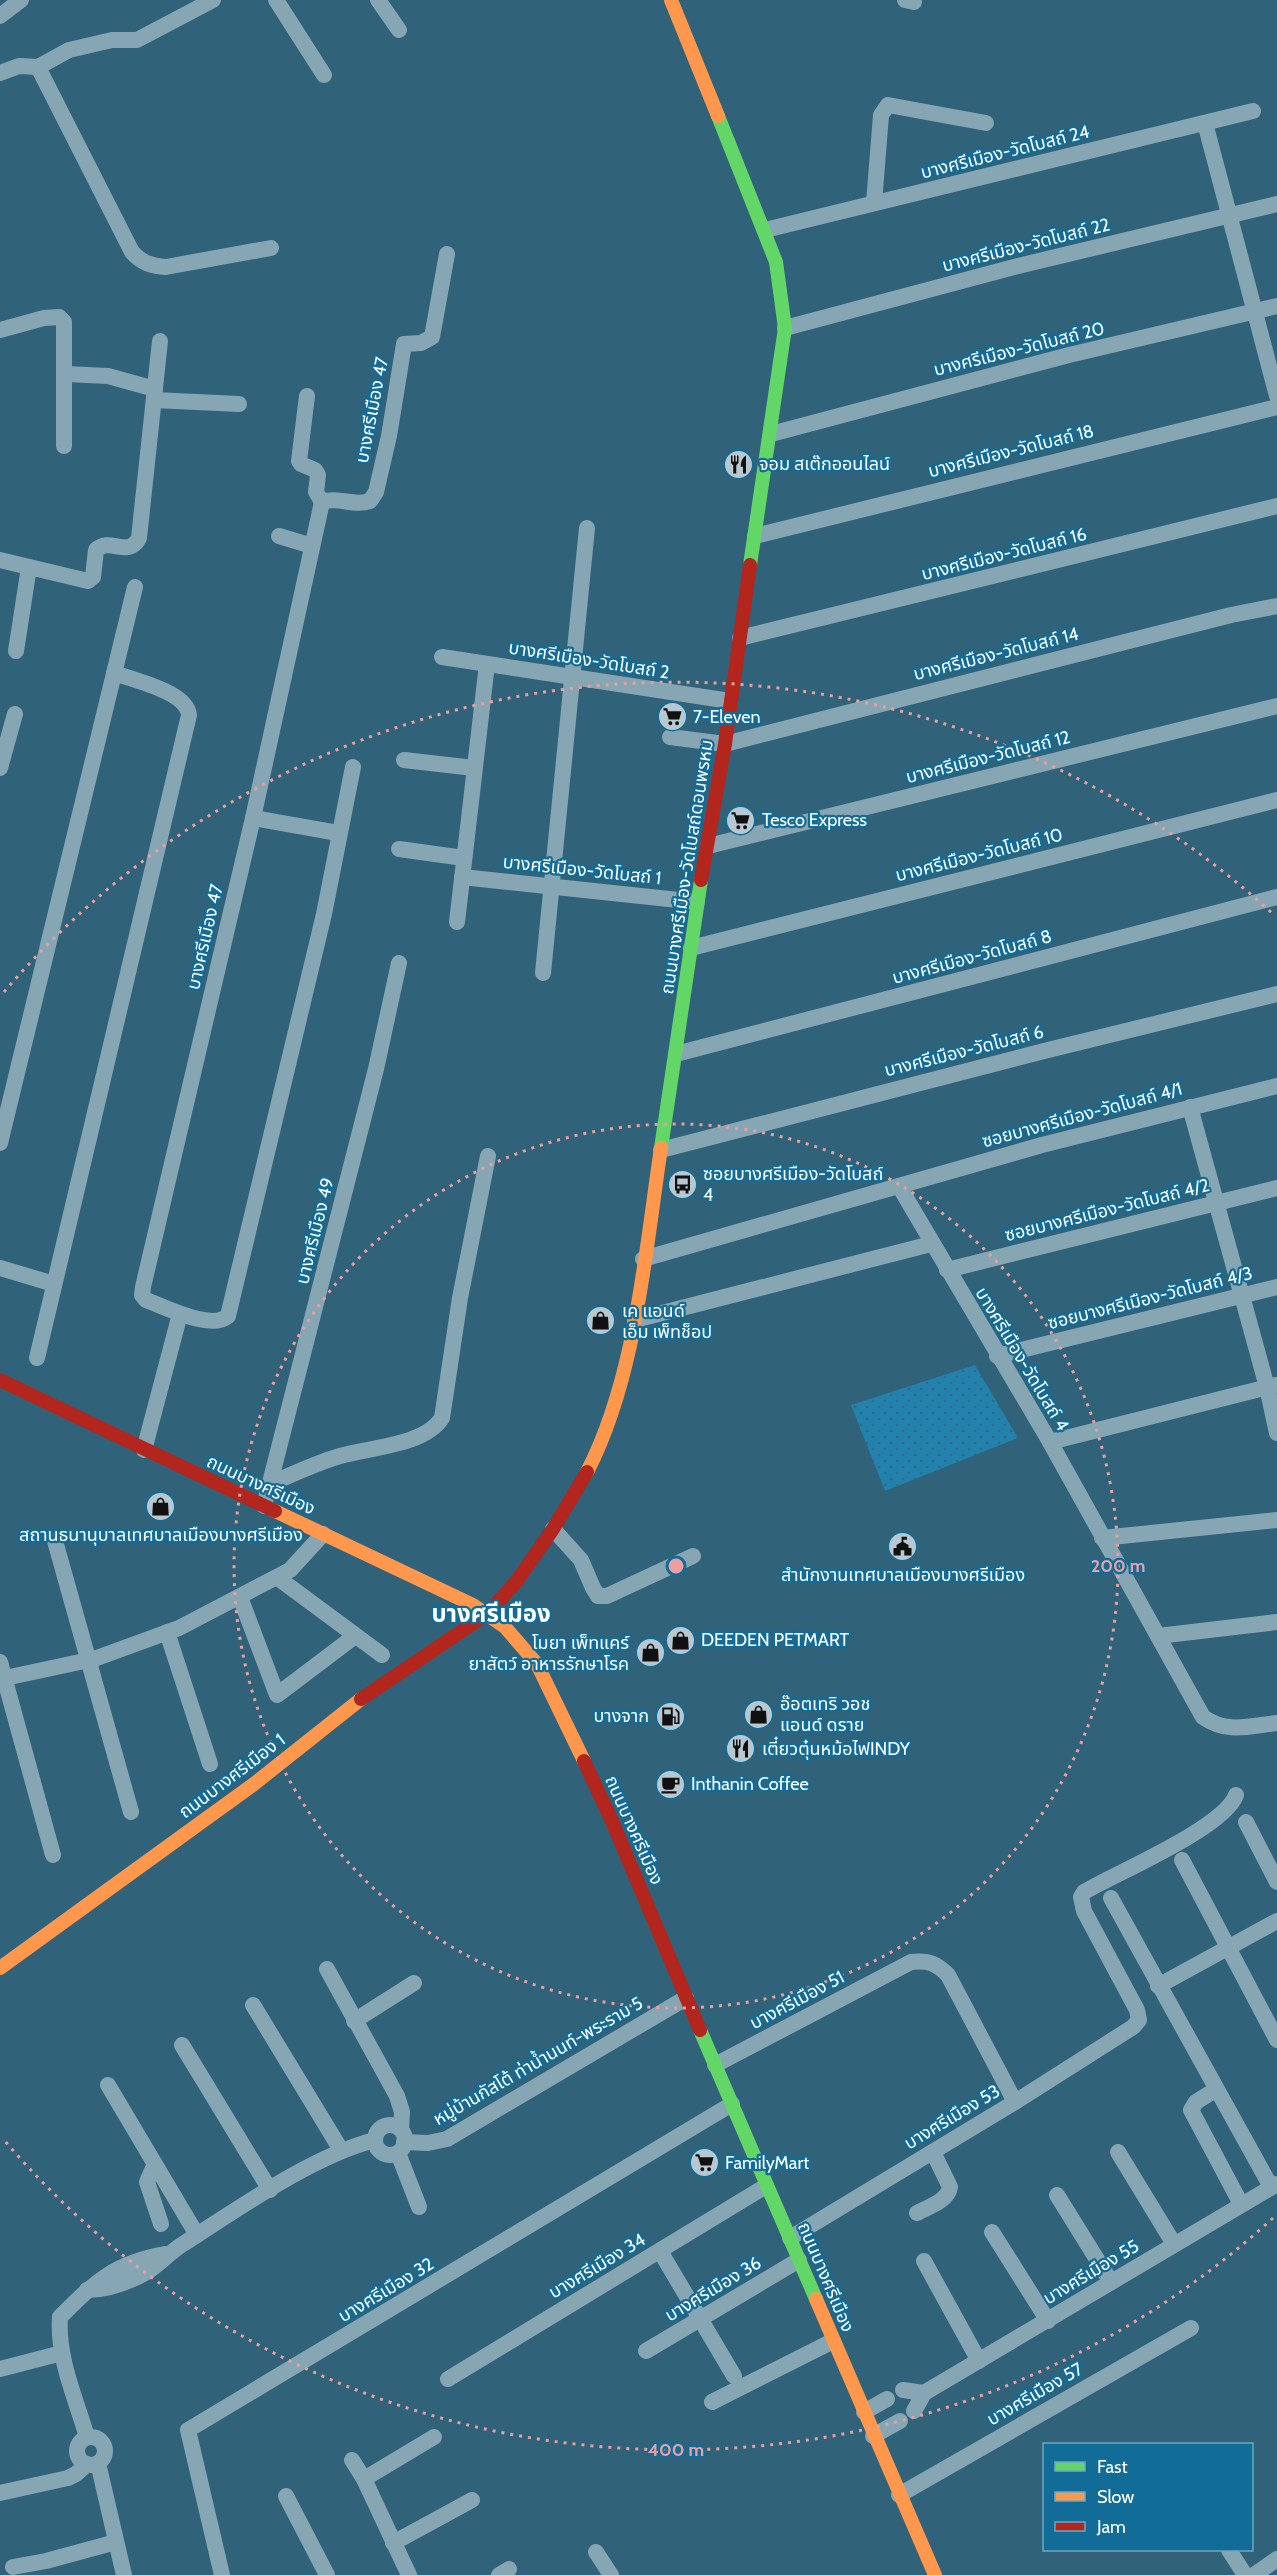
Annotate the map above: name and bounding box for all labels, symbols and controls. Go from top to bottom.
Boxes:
street label: บางศรีเมือง-วัดโบสถ์ 24 [918,120,1092,184]
street label: บางศรีเมือง-วัดโบสถ์ 22 [940,214,1112,276]
street label: บางศรีเมือง-วัดโบสถ์ 20 [931,317,1107,381]
street label: บางศรีเมือง 47 [351,355,393,465]
street label: บางศรีเมือง-วัดโบสถ์ 18 [926,420,1096,482]
restaurant icon: จอม สเต๊กออนไลน์ [722,448,754,480]
place label: จอม สเต๊กออนไลน์ [759,453,890,475]
street label: บางศรีเมือง-วัดโบสถ์ 16 [919,523,1089,585]
street label: บางศรีเมือง-วัดโบสถ์ 14 [911,623,1081,685]
street label: บางศรีเมือง-วัดโบสถ์ 2 [507,636,671,684]
supermarket icon: 7-Eleven [656,701,688,733]
place label: 7-Eleven [693,706,761,728]
street label: บางศรีเมือง-วัดโบสถ์ 12 [904,726,1072,788]
street label: ถนนบางศรีเมือง-วัดโบสถ์ดอนพรหม [656,738,718,996]
supermarket icon: Tesco Express [725,804,757,836]
place label: Tesco Express [762,809,867,831]
street label: บางศรีเมือง-วัดโบสถ์ 10 [893,824,1065,886]
street label: บางศรีเมือง-วัดโบสถ์ 1 [502,851,662,889]
street label: บางศรีเมือง 47 [182,882,228,992]
street label: บางศรีเมือง-วัดโบสถ์ 8 [890,925,1054,989]
street label: บางศรีเมือง-วัดโบสถ์ 6 [882,1021,1046,1081]
street label: ซอยบางศรีเมือง-วัดโบสถ์ 4/1 [979,1078,1185,1152]
place label: ซอยบางศรีเมือง-วัดโบสถ์ 4 [703,1163,883,1206]
bus stop icon: ซอยบางศรีเมือง-วัดโบสถ์ 4 [666,1168,698,1200]
street label: ซอยบางศรีเมือง-วัดโบสถ์ 4/2 [1002,1174,1212,1246]
street label: บางศรีเมือง 49 [291,1175,339,1287]
street label: ซอยบางศรีเมือง-วัดโบสถ์ 4/3 [1045,1262,1255,1334]
street label: บางศรีเมือง-วัดโบสถ์ 4 [970,1283,1074,1435]
place label: เค แอนด์ เอ็ม เพ็ทช็อป [622,1300,712,1343]
shop icon: เค แอนด์ เอ็ม เพ็ทช็อป [585,1305,617,1337]
street label: ถนนบางศรีเมือง [203,1450,319,1520]
shop icon: สถานธนานุบาลเทศบาลเมืองบางศรีเมือง [145,1490,177,1522]
place label: สถานธนานุบาลเทศบาลเมืองบางศรีเมือง [19,1524,303,1546]
public building icon: สำนักงานเทศบาลเมืองบางศรีเมือง [887,1530,919,1562]
text: 200 m [1091,1555,1145,1577]
centre of rings [666,1556,686,1576]
place label: สำนักงานเทศบาลเมืองบางศรีเมือง [781,1564,1025,1586]
district label: บางศรีเมือง [431,1599,551,1628]
shop icon: DEEDEN PETMART [664,1624,696,1656]
place label: DEEDEN PETMART [701,1629,850,1651]
place label: โมยา เพ็ทแคร์ ยาสัตว์ อาหารรักษาโรค [468,1632,630,1675]
shop icon: โมยา เพ็ทแคร์ ยาสัตว์ อาหารรักษาโรค [634,1637,666,1669]
place label: อ๊อตเทริ วอช แอนด์ ดราย [780,1693,870,1736]
shop icon: อ๊อตเทริ วอช แอนด์ ดราย [743,1698,775,1730]
fuel station icon: บางจาก [654,1700,686,1732]
place label: บางจาก [593,1705,649,1727]
street label: ถนนบางศรีเมือง 1 [175,1729,289,1823]
restaurant icon: เตี๋ยวตุ๋นหม้อไฟINDY [725,1733,757,1765]
place label: เตี๋ยวตุ๋นหม้อไฟINDY [762,1736,911,1760]
cafe icon: Inthanin Coffee [654,1768,686,1800]
street label: ถนนบางศรีเมือง [600,1772,668,1888]
place label: Inthanin Coffee [691,1773,809,1795]
street label: บางศรีเมือง 51 [746,1966,848,2034]
street label: หมู่บ้านกัสโต้ ท่าน้ำนนท์-พระราม 5 [428,1990,647,2131]
street label: บางศรีเมือง 53 [900,2080,1004,2154]
supermarket icon: FamilyMart [688,2147,720,2179]
place label: FamilyMart [725,2152,809,2174]
street label: ถนนบางศรีเมือง [793,2219,859,2335]
street label: บางศรีเมือง 34 [545,2229,649,2303]
street label: บางศรีเมือง 55 [1039,2235,1143,2309]
street label: บางศรีเมือง 36 [661,2252,765,2326]
street label: บางศรีเมือง 32 [334,2253,438,2327]
street label: บางศรีเมือง 57 [983,2358,1087,2430]
text: 400 m [648,2439,704,2461]
legend [1043,2443,1253,2551]
text: Fast [1097,2456,1128,2478]
text: Slow [1097,2486,1134,2508]
text: Jam [1096,2516,1126,2538]

